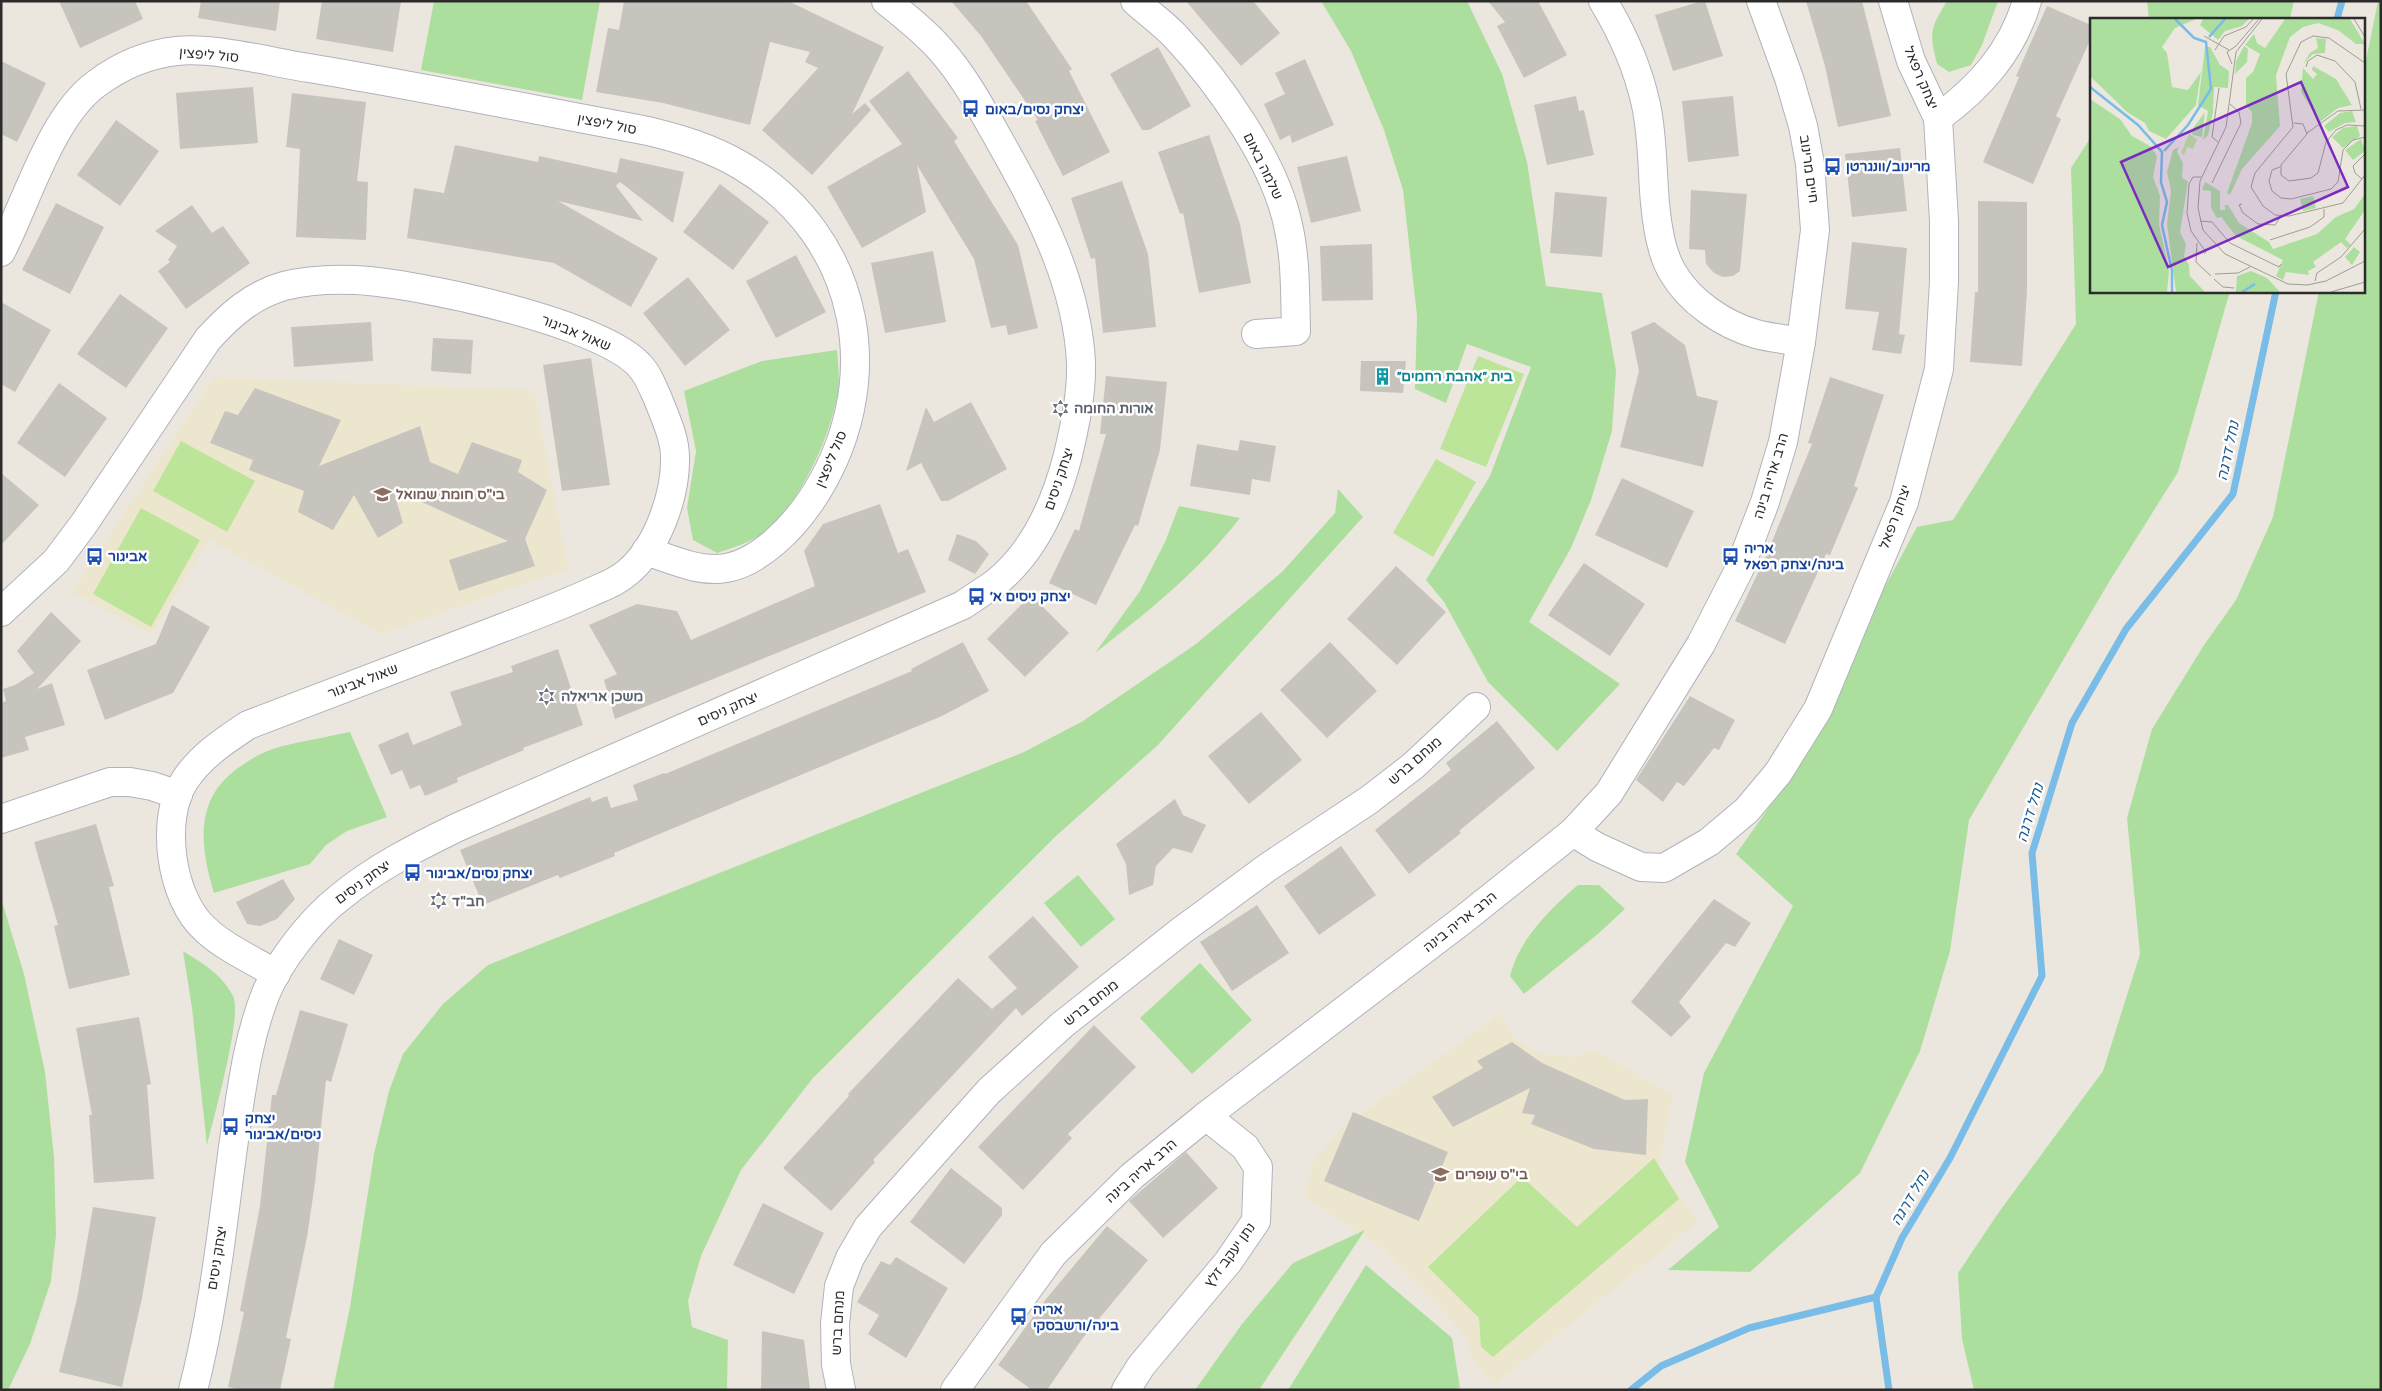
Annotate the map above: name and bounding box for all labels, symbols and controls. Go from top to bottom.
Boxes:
inset map [2090,18,2364,292]
street label: סול ליפצין [178,44,240,66]
street label: יצחק רפאל [1900,44,1942,112]
bus stop icon: יצחק נסים/באום [961,99,981,119]
place label: יצחק נסים/באום [985,101,1084,118]
street label: סול ליפצין [576,110,638,138]
street label: שלמה באום [1239,130,1287,202]
street label: חיים מרינוב [1796,134,1822,204]
bus stop icon: מרינוב/וונגרטן [1822,156,1842,176]
place label: מרינוב/וונגרטן [1846,158,1931,175]
street label: שאול אביגור [538,311,614,355]
building icon: בית ״אהבת רחמים״ [1373,366,1393,386]
place label: בית ״אהבת רחמים״ [1397,368,1513,385]
synagogue icon: אורות החומה [1050,398,1070,418]
place label: אורות החומה [1074,400,1154,417]
water label: נחל דרגה [2213,418,2243,483]
street label: סול ליפצין [811,428,851,490]
street label: הרב אריה בינה [1750,431,1792,521]
street label: יצחק ניסים [1040,446,1078,512]
street label: יצחק רפאל [1876,483,1914,551]
school or university icon: בי"ס חומת שמואל [372,484,392,504]
place label: בי"ס חומת שמואל [396,486,505,503]
place label: אריה בינה/יצחק רפאל [1744,540,1844,573]
bus stop icon: אביגור [84,546,104,566]
bus stop icon: אריה בינה/יצחק רפאל [1720,546,1740,566]
place label: אביגור [108,548,147,565]
bus stop icon: יצחק ניסים א׳ [966,586,986,606]
place label: יצחק ניסים א׳ [990,588,1070,605]
street label: שאול אביגור [325,660,401,702]
synagogue icon: משכן אריאלה [537,686,557,706]
place label: משכן אריאלה [561,688,643,705]
street label: יצחק ניסים [695,688,761,730]
street label: מנחם ברש [1385,733,1445,789]
water label: נחל דרגה [2013,780,2048,845]
street label: יצחק ניסים [332,856,394,908]
bus stop icon: יצחק נסים/אביגור [402,863,422,883]
place label: יצחק נסים/אביגור [426,865,533,882]
street label: הרב אריה בינה [1420,888,1500,956]
synagogue icon: חב"ד [428,891,448,911]
place label: חב"ד [452,893,485,910]
street label: מנחם ברש [1060,976,1122,1030]
place label: יצחק ניסים/אביגור [245,1110,321,1143]
bus stop icon: יצחק ניסים/אביגור [221,1116,241,1136]
street label: הרב אריה בינה [1102,1135,1180,1207]
school or university icon: בי"ס עופרים [1431,1164,1451,1184]
place label: בי"ס עופרים [1455,1166,1528,1183]
water label: נחל דרגה [1887,1166,1934,1229]
street label: נתן יעקב זלץ [1201,1219,1259,1291]
street label: יצחק ניסים [204,1225,230,1291]
street label: מנחם ברש [828,1290,848,1356]
place label: אריה בינה/ורשבסקי [1033,1301,1119,1334]
bus stop icon: אריה בינה/ורשבסקי [1009,1307,1029,1327]

